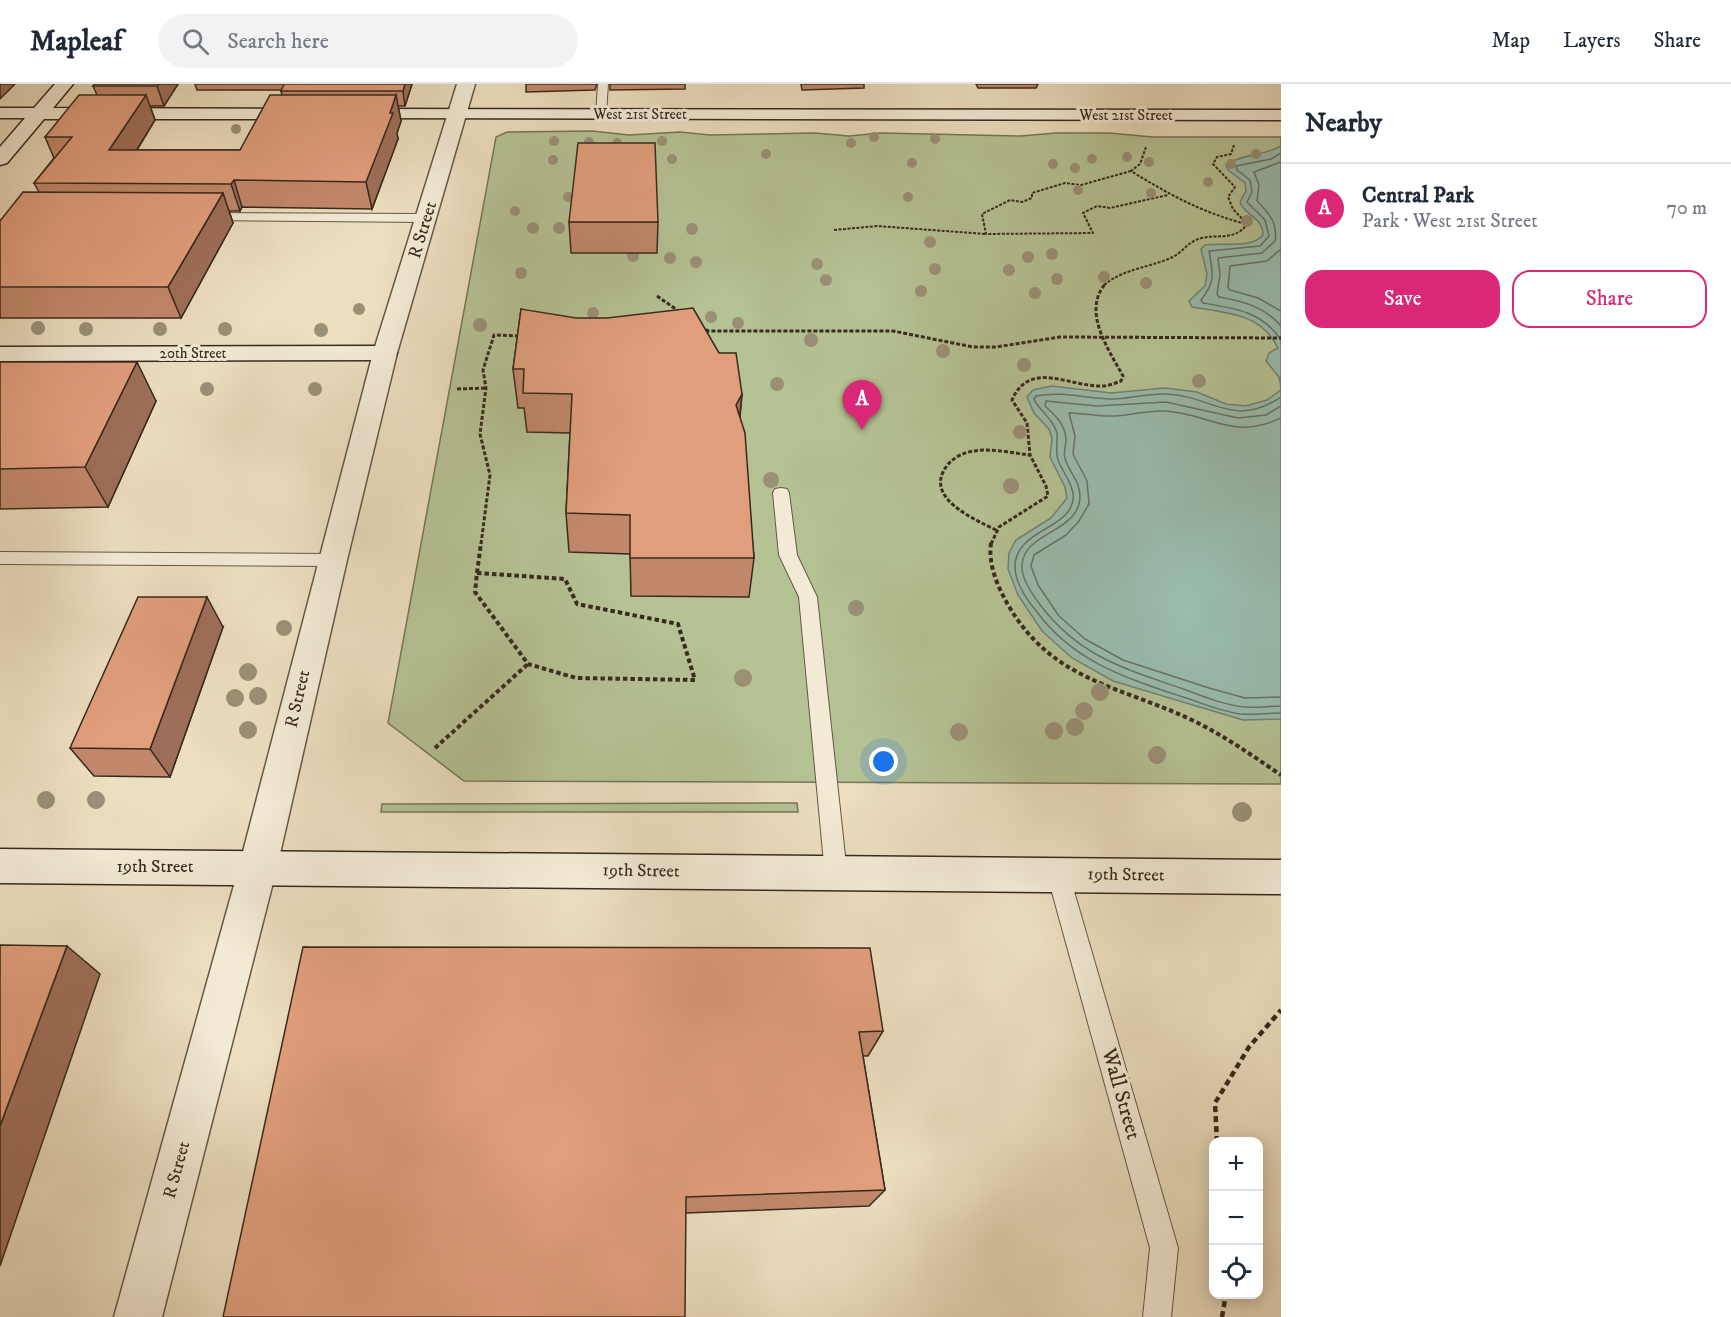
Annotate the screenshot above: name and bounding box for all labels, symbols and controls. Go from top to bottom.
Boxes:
search box [158,14,578,68]
text: Mapleaf [30,24,122,59]
icon: search [179,25,212,58]
text: Search here [227,28,329,55]
text: Map [1491,28,1530,54]
text: Layers [1563,28,1621,54]
text: Share [1654,28,1701,54]
street label: West 21st Street [592,105,687,124]
street label: West 21st Street [1078,106,1173,125]
text: Nearby [1305,107,1382,140]
text: Central Park [1362,182,1474,209]
text: A [1318,196,1331,221]
text: 70 m [1666,196,1707,221]
street label: R Street [404,199,442,261]
text: Park · West 21st Street [1362,209,1538,234]
button: Save [1305,270,1500,328]
button: Share [1512,270,1707,328]
street label: 20th Street [160,344,227,363]
pin: A [842,380,882,430]
street label: R Street [281,668,315,730]
your location [869,747,898,776]
street label: 19th Street [116,856,194,878]
street label: 19th Street [602,859,680,883]
street label: 19th Street [1087,863,1165,887]
street label: Wall Street [1095,1044,1146,1143]
map controls [1209,1137,1263,1299]
button: + [1209,1137,1263,1191]
street label: R Street [159,1139,195,1201]
button: − [1209,1191,1263,1245]
button: locate [1209,1245,1263,1299]

